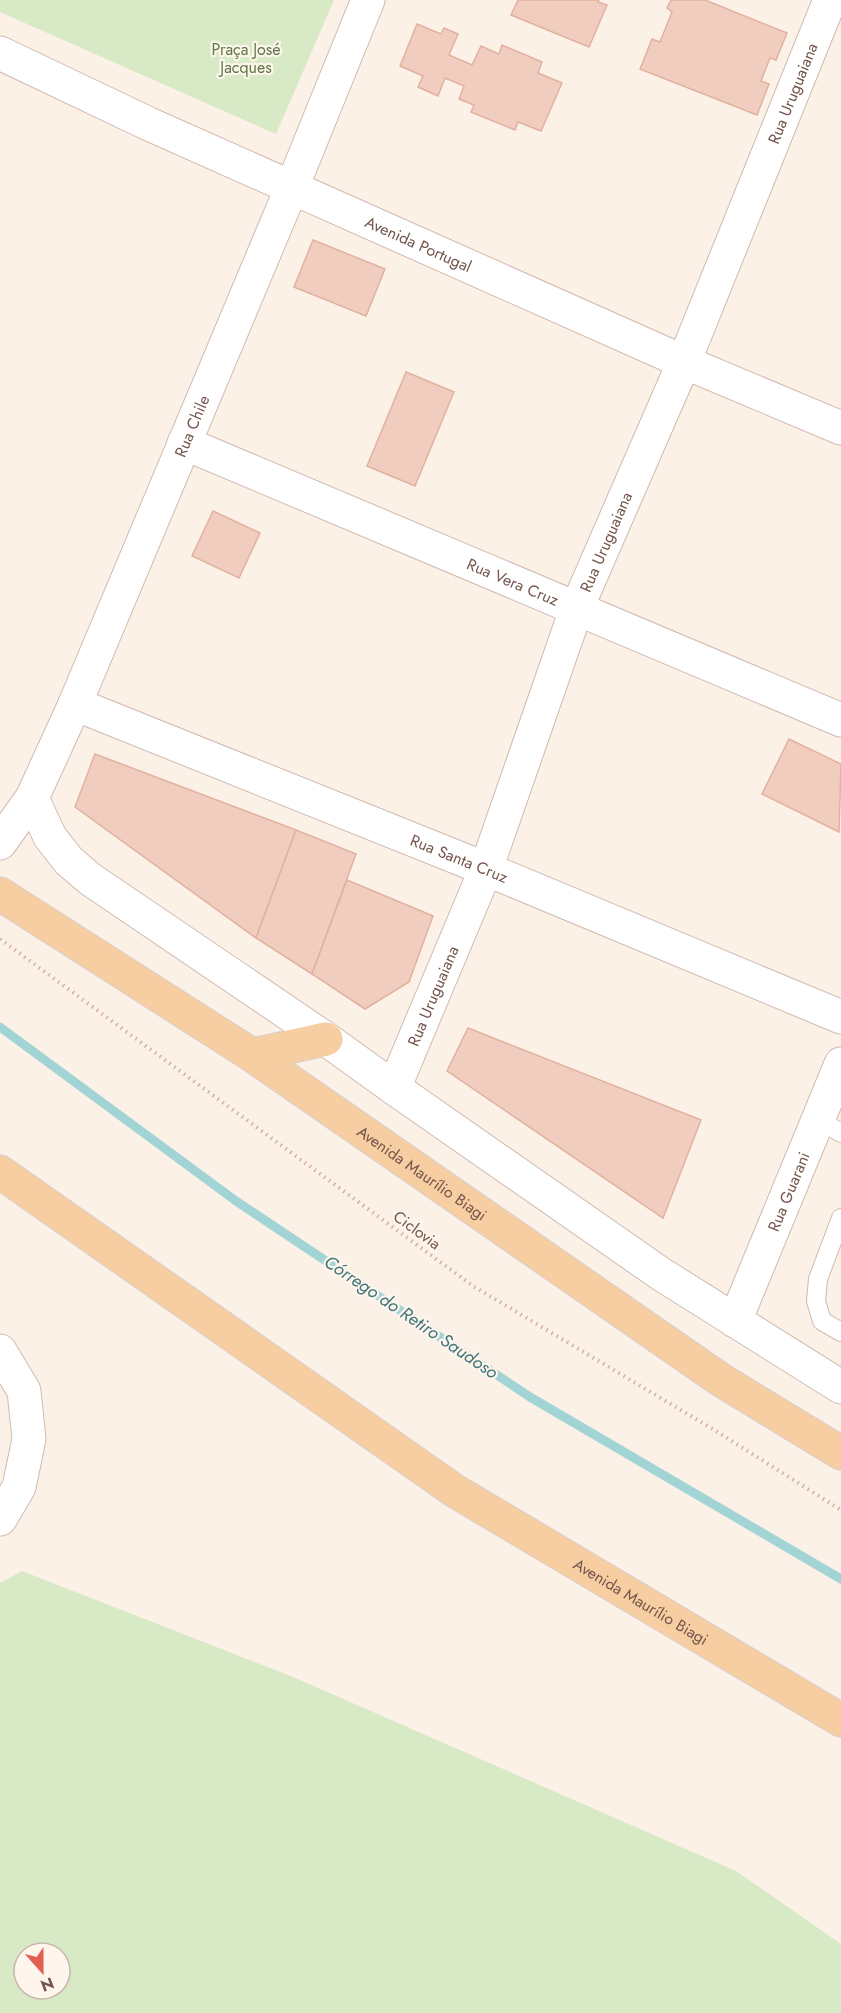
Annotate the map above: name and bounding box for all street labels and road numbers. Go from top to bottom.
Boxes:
street label: Rua Uruguaiana [762,39,823,147]
street label: Avenida Portugal [362,210,475,278]
street label: Rua Chile [168,391,215,461]
street label: Rua Uruguaiana [574,488,638,596]
street label: Rua Vera Cruz [463,552,563,612]
street label: Rua Santa Cruz [407,828,512,889]
street label: Rua Uruguaiana [401,942,464,1050]
street label: Avenida Maurílio Biagi [353,1120,492,1226]
street label: Rua Guarani [762,1148,815,1235]
street label: Ciclovia [388,1205,446,1255]
street label: Avenida Maurílio Biagi [569,1552,713,1650]

